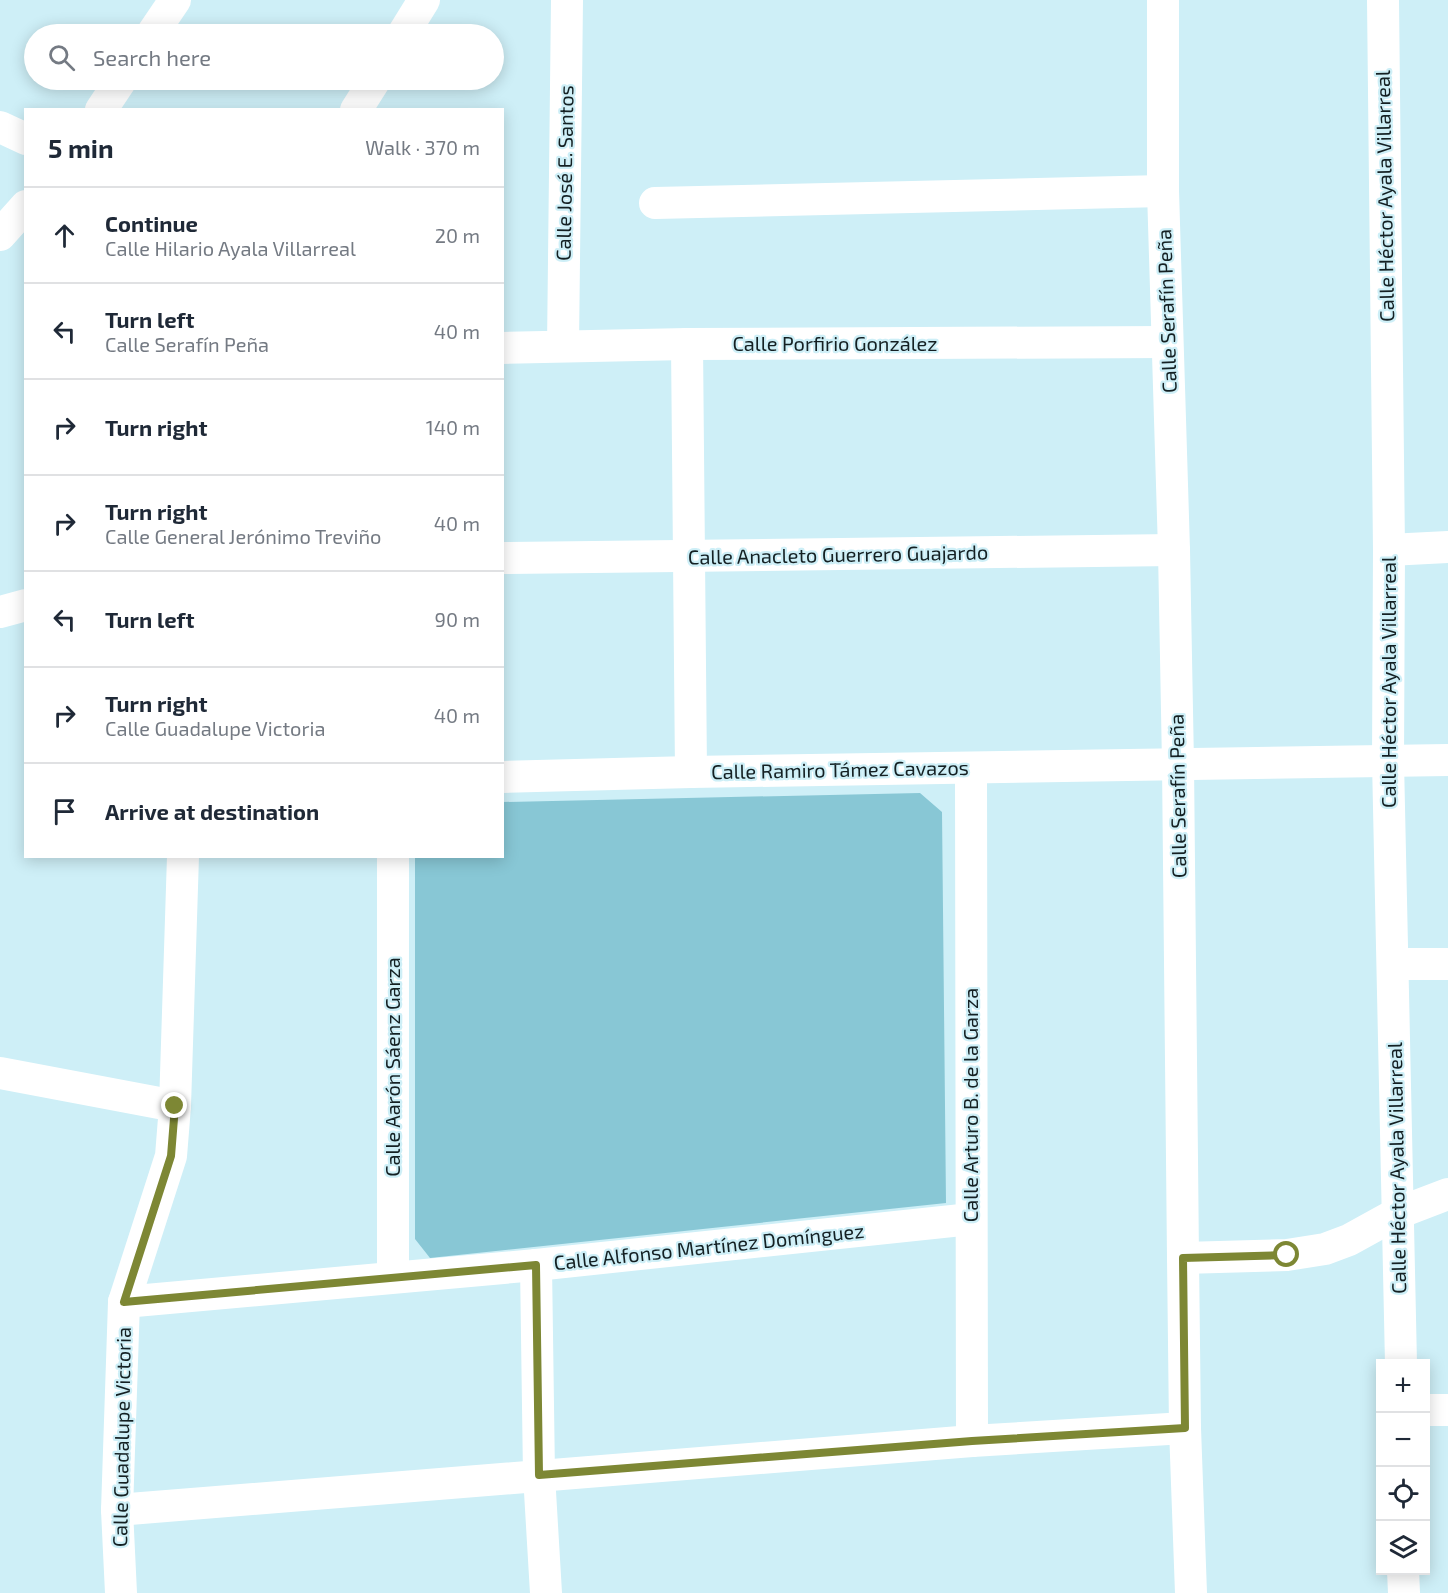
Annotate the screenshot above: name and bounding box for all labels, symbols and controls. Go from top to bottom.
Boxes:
search box [24,24,504,90]
icon: search [45,41,78,74]
text: Search here [93,44,211,70]
street label: Calle Héctor Ayala Villarreal [1370,70,1398,322]
street label: Calle José E. Santos [550,85,578,261]
text: 5 min [48,132,114,163]
text: Walk · 370 m [365,135,480,159]
text: Continue [105,210,198,236]
icon: ahead [48,219,81,252]
text: 20 m [435,223,480,247]
street label: Calle Serafín Peña [1151,229,1181,393]
text: Calle Hilario Ayala Villarreal [105,236,356,260]
text: Turn left [105,306,194,332]
icon: left [48,315,81,348]
text: 40 m [434,319,480,343]
street label: Calle Porfirio González [732,331,938,355]
text: Calle Serafín Peña [105,332,269,356]
icon: right [48,411,81,444]
text: Turn right [105,414,207,440]
text: 140 m [426,415,480,439]
text: Turn right [105,498,207,524]
icon: right [48,507,81,540]
text: 40 m [434,511,480,535]
text: Calle General Jerónimo Treviño [105,524,381,548]
street label: Calle Anacleto Guerrero Guajardo [688,539,988,569]
street label: Calle Héctor Ayala Villarreal [1376,556,1400,808]
icon: left [48,603,81,636]
text: Turn left [105,606,194,632]
text: 90 m [435,607,480,631]
text: Turn right [105,690,207,716]
icon: right [48,699,81,732]
text: 40 m [434,703,480,727]
street label: Calle Serafín Peña [1164,714,1190,878]
text: Calle Guadalupe Victoria [105,716,325,740]
street label: Calle Ramiro Támez Cavazos [711,755,969,783]
icon: arrive [48,795,81,828]
text: Arrive at destination [105,798,319,824]
street label: Calle Aarón Sáenz Garza [380,957,404,1177]
street label: Calle Arturo B. de la Garza [958,988,982,1222]
street label: Calle Héctor Ayala Villarreal [1382,1042,1410,1294]
route end [161,1092,187,1118]
street label: Calle Alfonso Martínez Domínguez [552,1218,865,1274]
route start [1273,1241,1299,1267]
street label: Calle Guadalupe Victoria [107,1327,135,1547]
map controls [1376,1359,1430,1575]
button: + [1376,1359,1430,1413]
button: − [1376,1413,1430,1467]
button: locate [1376,1467,1430,1521]
button: layers [1376,1521,1430,1575]

